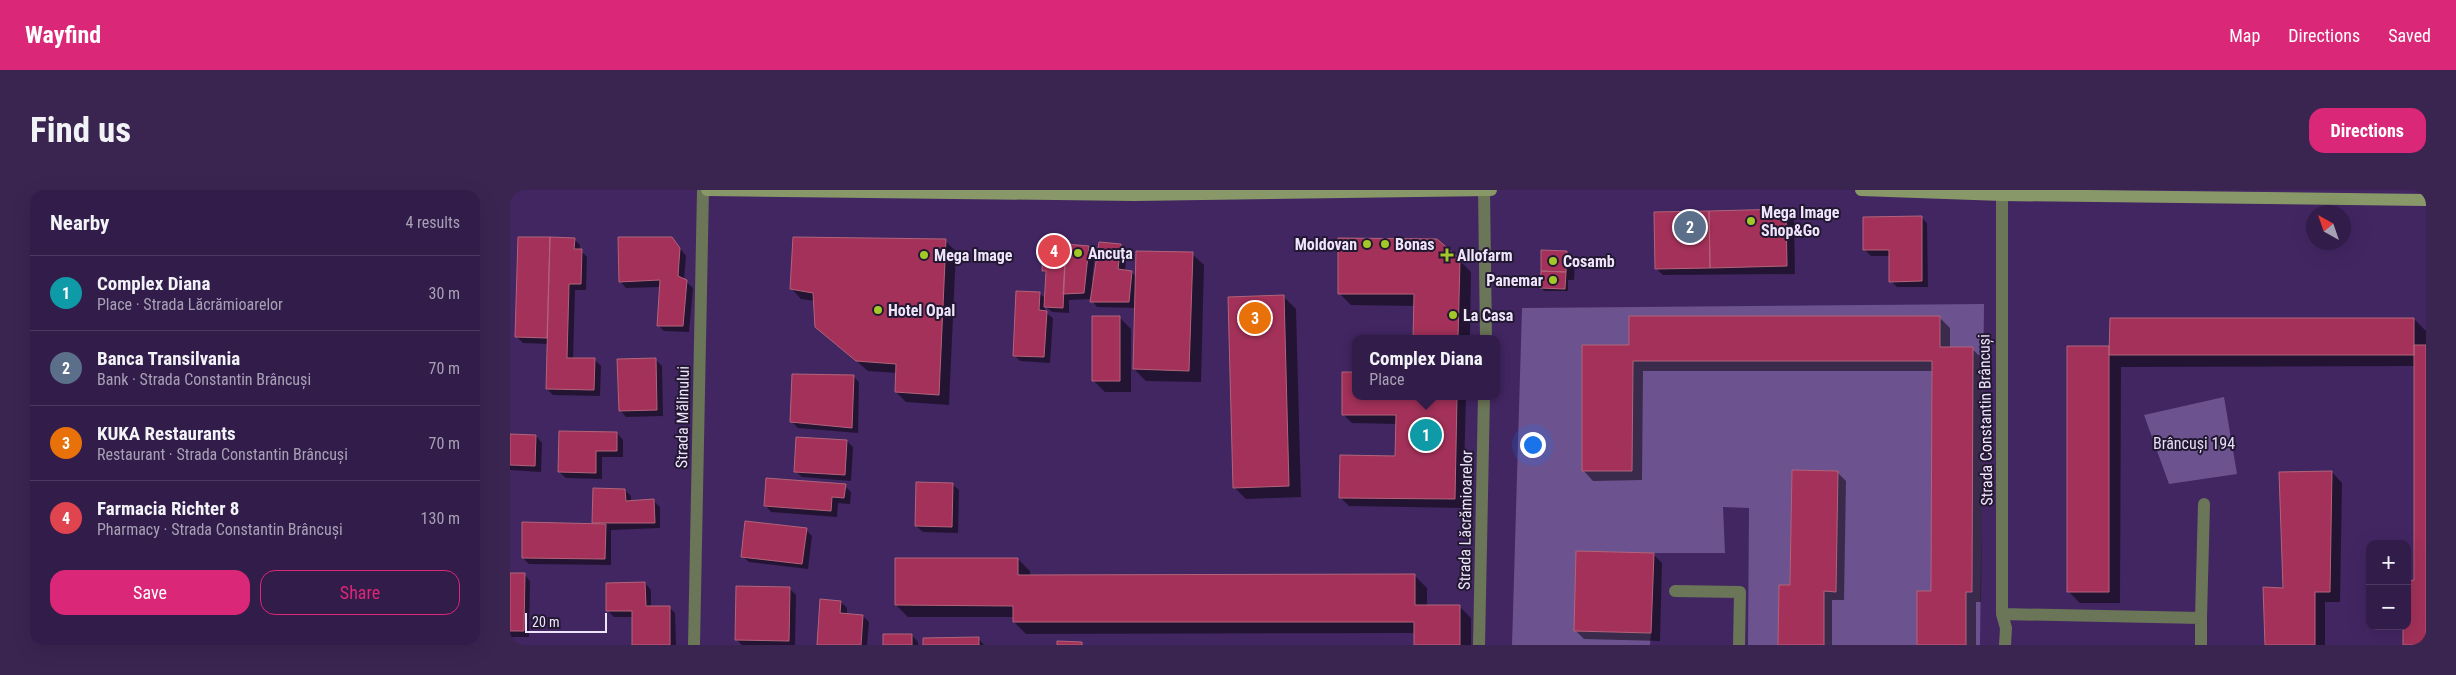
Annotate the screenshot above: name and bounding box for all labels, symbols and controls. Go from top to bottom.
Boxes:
text: Wayfind [25,21,101,49]
text: Map [2229,25,2260,46]
text: Directions [2288,25,2360,46]
text: Saved [2388,25,2431,46]
button: Directions [2309,108,2426,153]
text: Find us [30,110,131,151]
place label: Mega Image Shop&Go [1761,203,1840,240]
north arrow [2306,205,2351,250]
pin: 2 [1674,208,1706,246]
text: Nearby [50,211,109,235]
text: 4 results [405,213,460,232]
marker: Mega Image Shop&Go [1745,215,1757,227]
pin: 4 [1038,232,1070,270]
place label: Moldovan [1295,235,1357,254]
place label: Bonas [1395,235,1435,254]
marker: Moldovan [1361,238,1373,250]
marker: Bonas [1379,238,1391,250]
place label: Ancuța [1088,244,1133,263]
place label: Mega Image [934,246,1013,265]
place label: Allofarm [1457,246,1513,265]
marker: Ancuța [1072,247,1084,259]
marker: Mega Image [918,249,930,261]
marker: Allofarm [1441,249,1453,261]
place label: Cosamb [1563,252,1615,271]
marker: Cosamb [1547,255,1559,267]
place label: Panemar [1486,271,1543,290]
text: Complex Diana [97,272,210,295]
marker: Panemar [1547,274,1559,286]
text: 1 [62,284,70,303]
text: 30 m [428,284,460,303]
text: Place · Strada Lăcrămioarelor [97,295,283,314]
pin: 3 [1239,299,1271,337]
place label: Hotel Opal [888,301,955,320]
marker: Hotel Opal [872,304,884,316]
place label: La Casa [1463,306,1514,325]
marker: La Casa [1447,309,1459,321]
street label: Strada Constantin Brâncuși [1975,334,1997,506]
popup [1352,335,1500,400]
text: Banca Transilvania [97,347,240,370]
text: Complex Diana [1369,347,1483,370]
text: 2 [62,359,70,378]
text: 70 m [428,359,460,378]
street label: Strada Mălinului [672,366,693,468]
text: Bank · Strada Constantin Brâncuși [97,370,311,389]
text: Place [1369,370,1404,389]
pin: 1 [1410,416,1442,454]
text: KUKA Restaurants [97,422,236,445]
your location [1520,432,1546,458]
text: 3 [62,434,70,453]
text: 70 m [428,434,460,453]
park label: Brâncuși 194 [2153,434,2235,454]
text: Restaurant · Strada Constantin Brâncuși [97,445,348,464]
street label: Strada Lăcrămioarelor [1455,450,1476,590]
text: Farmacia Richter 8 [97,497,239,520]
text: 4 [62,509,70,528]
text: 130 m [421,509,460,528]
text: Pharmacy · Strada Constantin Brâncuși [97,520,343,539]
map controls [2366,540,2411,630]
button: + [2366,540,2411,585]
button: Save [50,570,250,615]
button: Share [260,570,460,615]
button: − [2366,585,2411,630]
scale bar [525,610,608,633]
text: 20 m [532,614,560,630]

